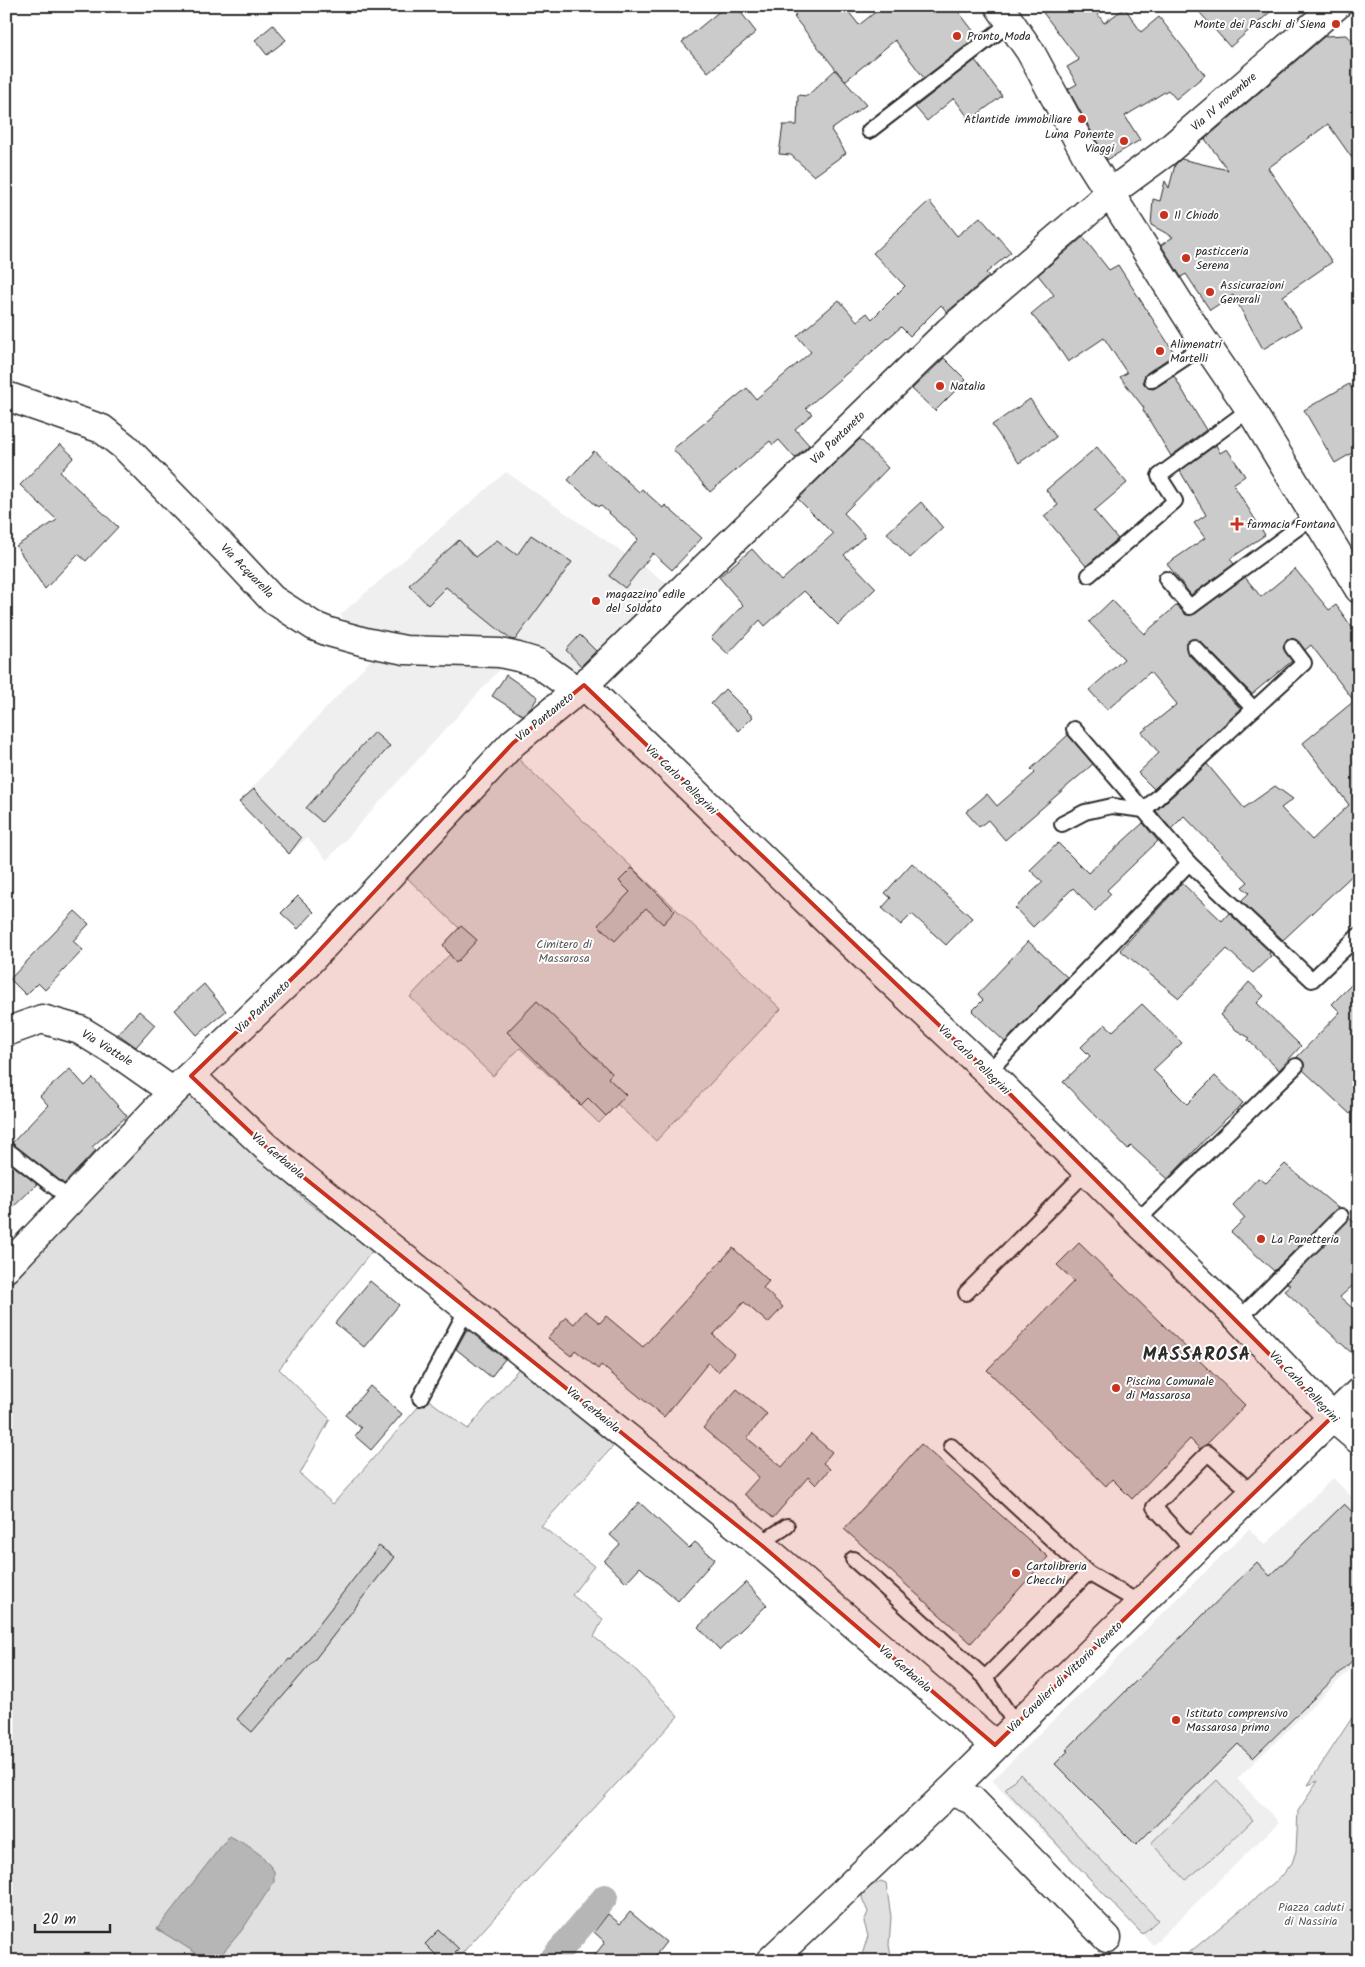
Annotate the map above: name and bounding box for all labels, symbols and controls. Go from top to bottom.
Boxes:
place label: Monte dei Paschi di Siena [1194,15,1326,34]
marker: Monte dei Paschi di Siena [1330,18,1342,30]
place label: Pronto Moda [967,27,1031,46]
marker: Pronto Moda [951,30,963,42]
street label: Via IV novembre [1187,68,1262,136]
place label: Atlantide immobiliare [964,110,1073,129]
marker: Atlantide immobiliare [1076,113,1088,125]
place label: Luna Ponente Viaggi [1045,125,1115,158]
marker: Luna Ponente Viaggi [1118,135,1130,147]
place label: Il Chiodo [1174,206,1219,225]
marker: Il Chiodo [1158,209,1170,221]
place label: pasticceria Serena [1195,242,1249,275]
marker: pasticceria Serena [1180,252,1192,264]
place label: Assicurazioni Generali [1220,276,1285,309]
marker: Assicurazioni Generali [1204,286,1216,298]
place label: Alimenatri Martelli [1170,335,1223,368]
marker: Alimenatri Martelli [1154,345,1166,357]
place label: Natalia [950,377,986,396]
marker: Natalia [934,380,946,392]
street label: Via Pantaneto [806,407,870,469]
place label: farmacia Fontana [1247,515,1336,534]
marker: farmacia Fontana [1231,518,1243,530]
street label: Via Acquarella [216,539,278,603]
place label: magazzino edile del Soldato [606,585,686,618]
marker: magazzino edile del Soldato [590,595,602,607]
street label: Via Pantaneto [512,687,578,747]
street label: Via Carlo Pellegrini [640,740,722,820]
park label: Cimitero di Massarosa [536,935,593,968]
street label: Via Pantaneto [231,976,295,1038]
street label: Via Carlo Pellegrini [933,1020,1015,1100]
street label: Via Viottole [78,1025,137,1072]
street label: Via Gerbaiola [247,1128,309,1184]
place label: La Panetteria [1271,1230,1339,1249]
marker: La Panetteria [1255,1233,1267,1245]
district label: MASSAROSA [1143,1341,1251,1370]
street label: Via Carlo Pellegrini [1264,1346,1344,1428]
place label: Piscina Comunale di Massarosa [1126,1372,1214,1405]
street label: Via Gerbaiola [562,1382,625,1438]
marker: Piscina Comunale di Massarosa [1110,1382,1122,1394]
place label: Cartolibreria Checchi [1026,1557,1087,1590]
marker: Cartolibreria Checchi [1010,1567,1022,1579]
street label: Via Cavalieri di Vittorio Veneto [1003,1617,1127,1737]
street label: Via Gerbaiola [874,1640,936,1698]
place label: Istituto comprensivo Massarosa primo [1186,1704,1288,1737]
marker: Istituto comprensivo Massarosa primo [1170,1714,1182,1726]
park label: Piazza caduti di Nassiria [1278,1898,1345,1931]
scale bar [35,1902,110,1934]
text: 20 m [42,1908,76,1932]

